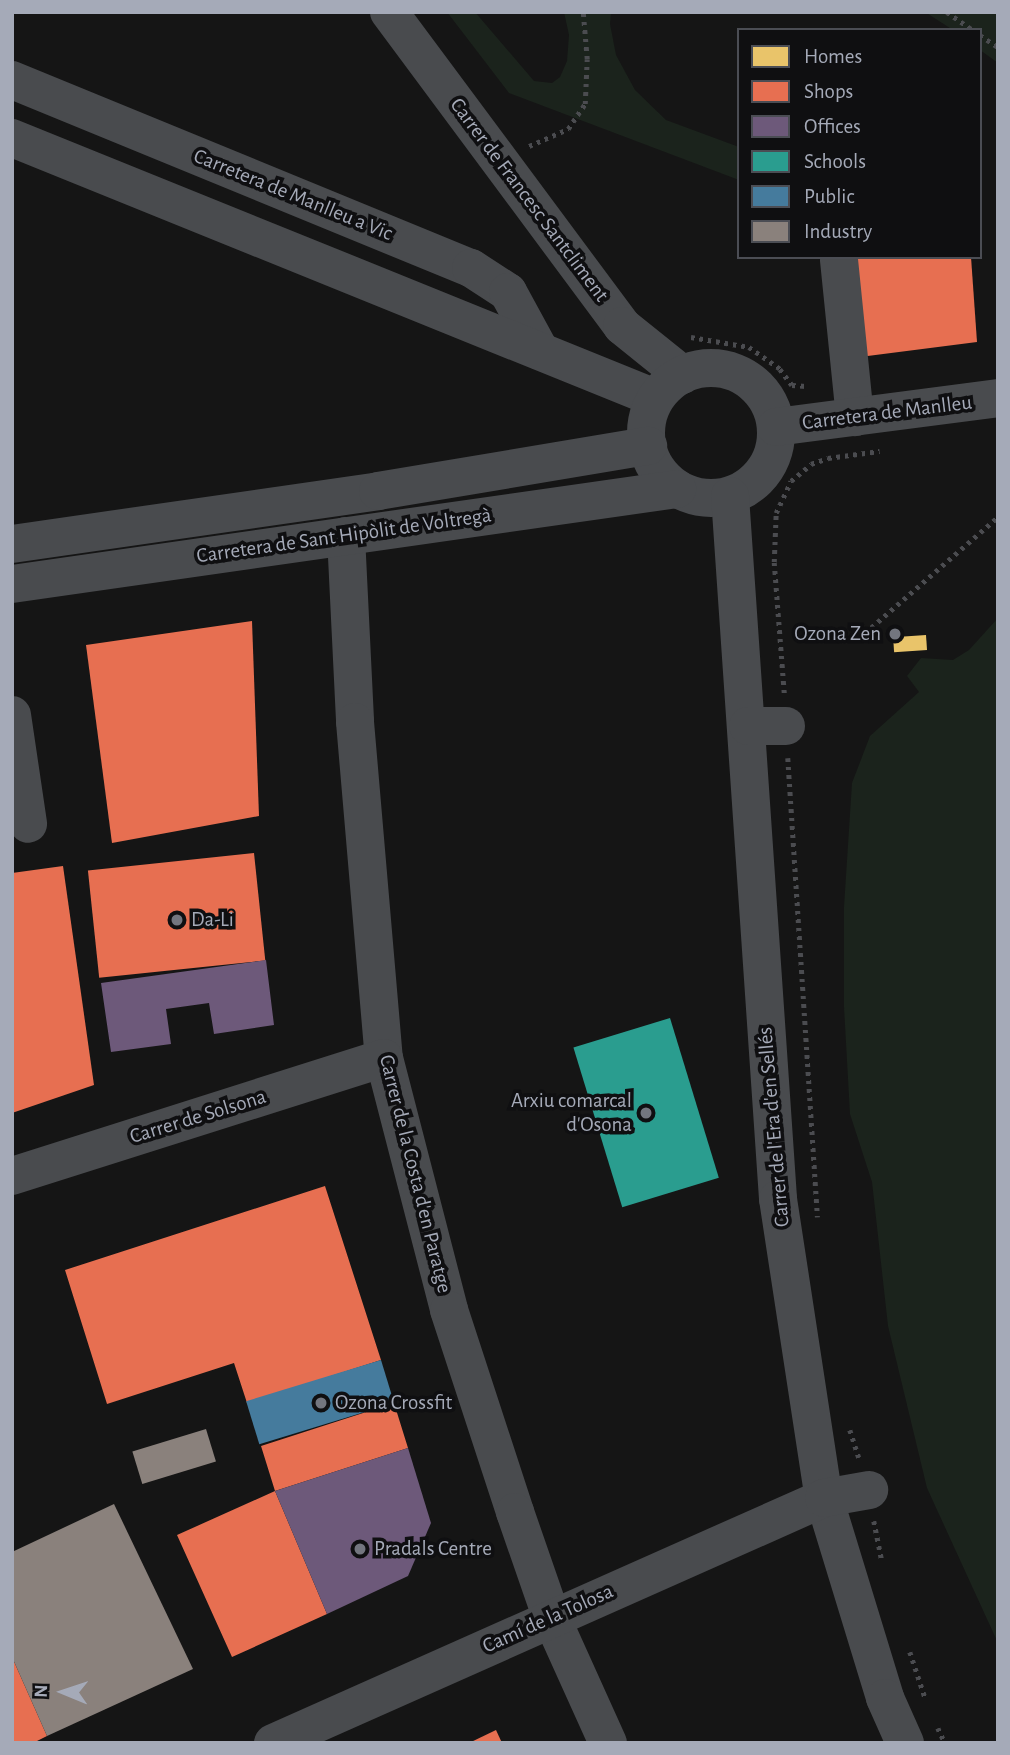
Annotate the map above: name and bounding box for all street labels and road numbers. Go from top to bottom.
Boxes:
street label: Carrer de Francesc Santcliment [444,93,614,307]
street label: Carretera de Manlleu a Vic [190,144,396,246]
street label: Carretera de Manlleu [801,390,973,436]
street label: Carretera de Sant Hipòlit de Voltregà [195,503,493,569]
street label: Carrer de l'Era d'en Sellés [753,1026,795,1228]
street label: Carrer de la Costa d'en Paratge [373,1052,457,1296]
street label: Carrer de Solsona [127,1084,269,1150]
street label: Camí de la Tolosa [479,1579,617,1659]

